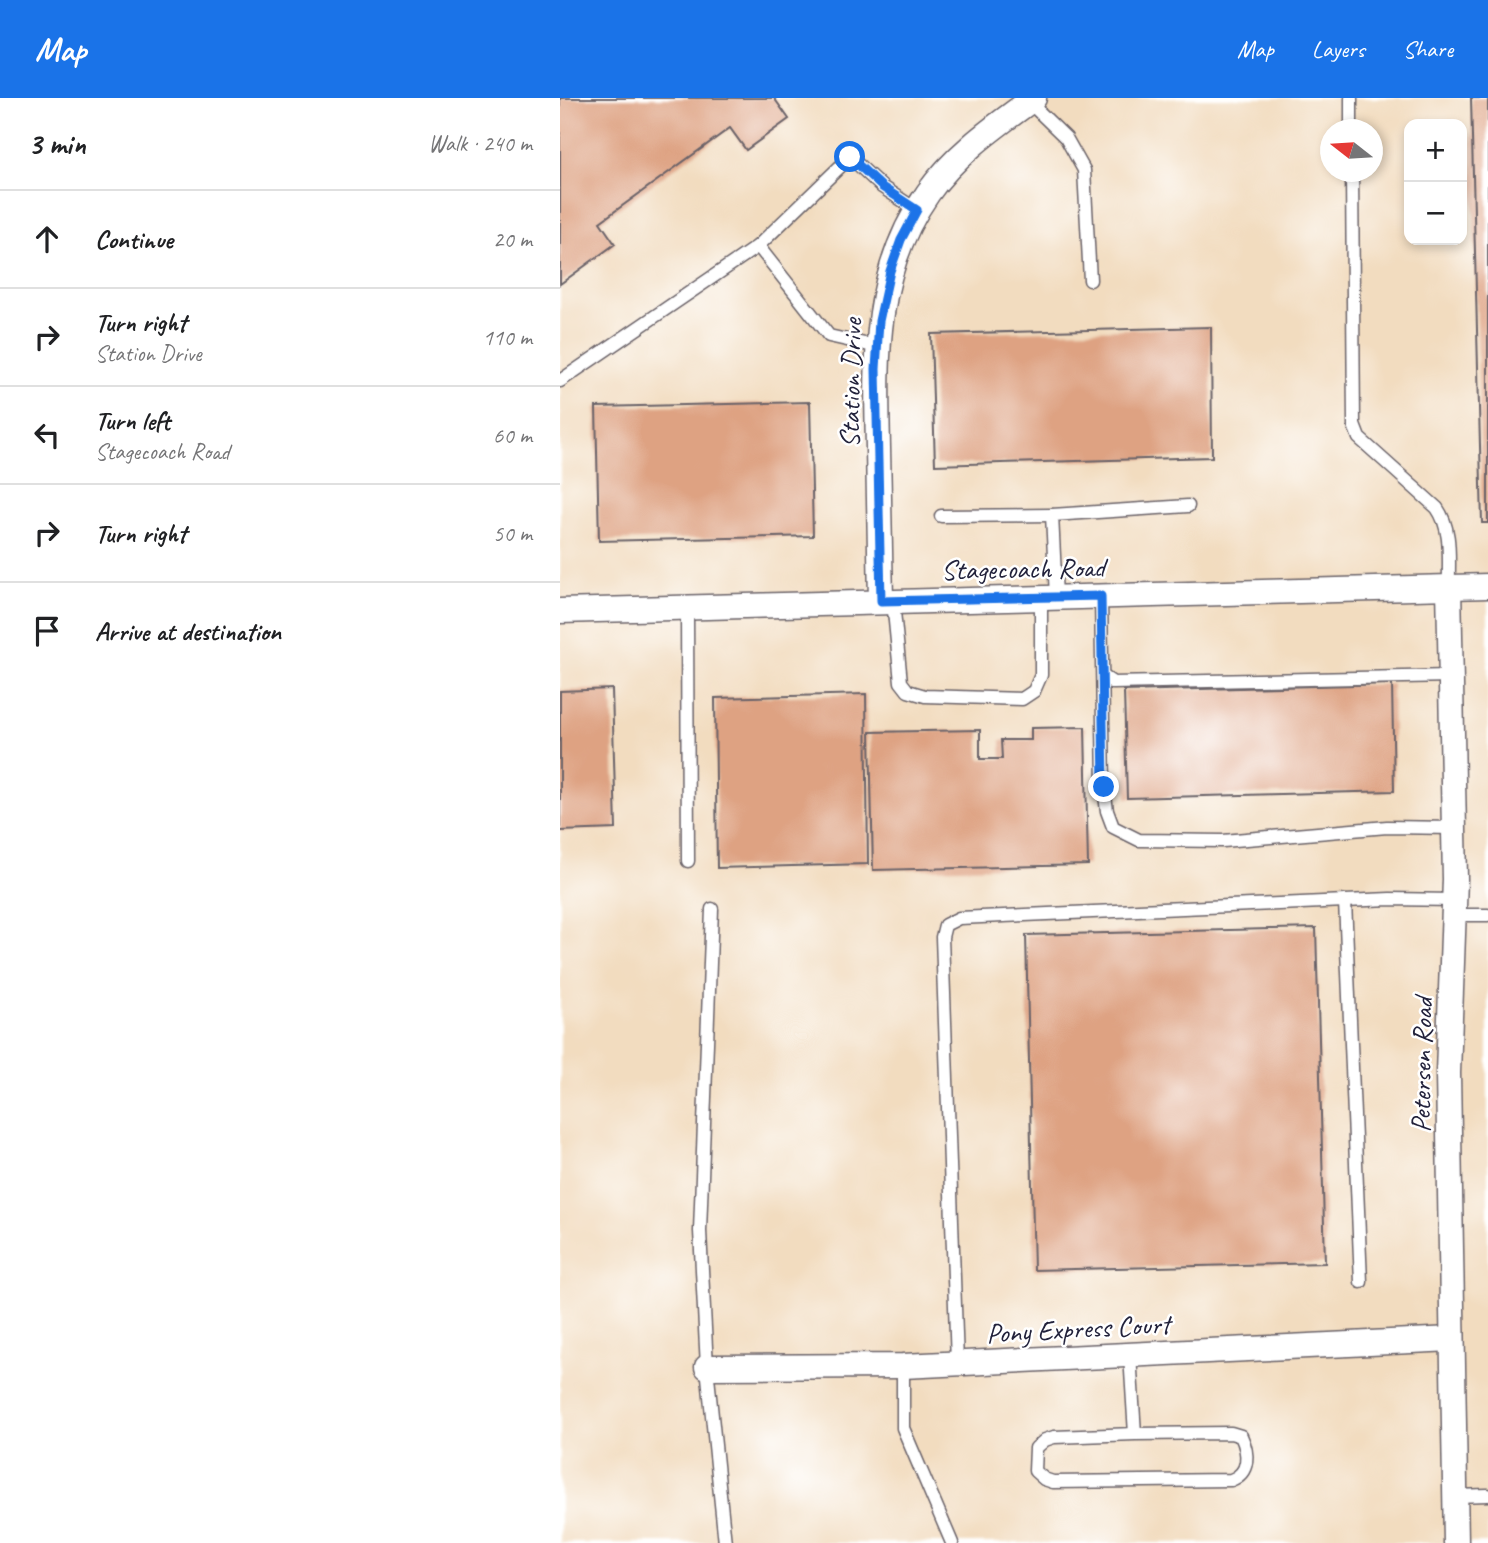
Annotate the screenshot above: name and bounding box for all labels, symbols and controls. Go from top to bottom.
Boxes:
text: Map [35,28,86,70]
text: Map [1237,34,1274,64]
text: Layers [1312,34,1365,64]
text: Share [1403,34,1453,64]
north arrow [1320,119,1383,182]
map controls [1404,119,1467,245]
button: + [1404,119,1467,182]
text: 3 min [28,125,85,163]
text: Walk · 240 m [428,129,532,158]
route start [834,141,865,172]
button: − [1404,182,1467,245]
icon: ahead [28,220,66,258]
text: Continue [95,223,173,256]
text: 20 m [493,225,532,254]
text: Turn right [95,306,186,339]
street label: Station Drive [832,316,869,448]
icon: right [28,318,66,356]
text: 110 m [483,323,532,352]
text: Station Drive [95,339,202,368]
text: Turn left [95,404,170,437]
icon: left [28,416,66,454]
text: 60 m [493,421,532,450]
text: Stagecoach Road [95,437,230,466]
icon: right [28,514,66,552]
text: Turn right [95,517,186,550]
text: 50 m [493,519,532,548]
street label: Stagecoach Road [941,550,1109,587]
icon: arrive [28,612,66,650]
text: Arrive at destination [95,615,281,648]
route end [1088,771,1119,802]
street label: Petersen Road [1403,993,1440,1133]
street label: Pony Express Court [985,1306,1174,1351]

